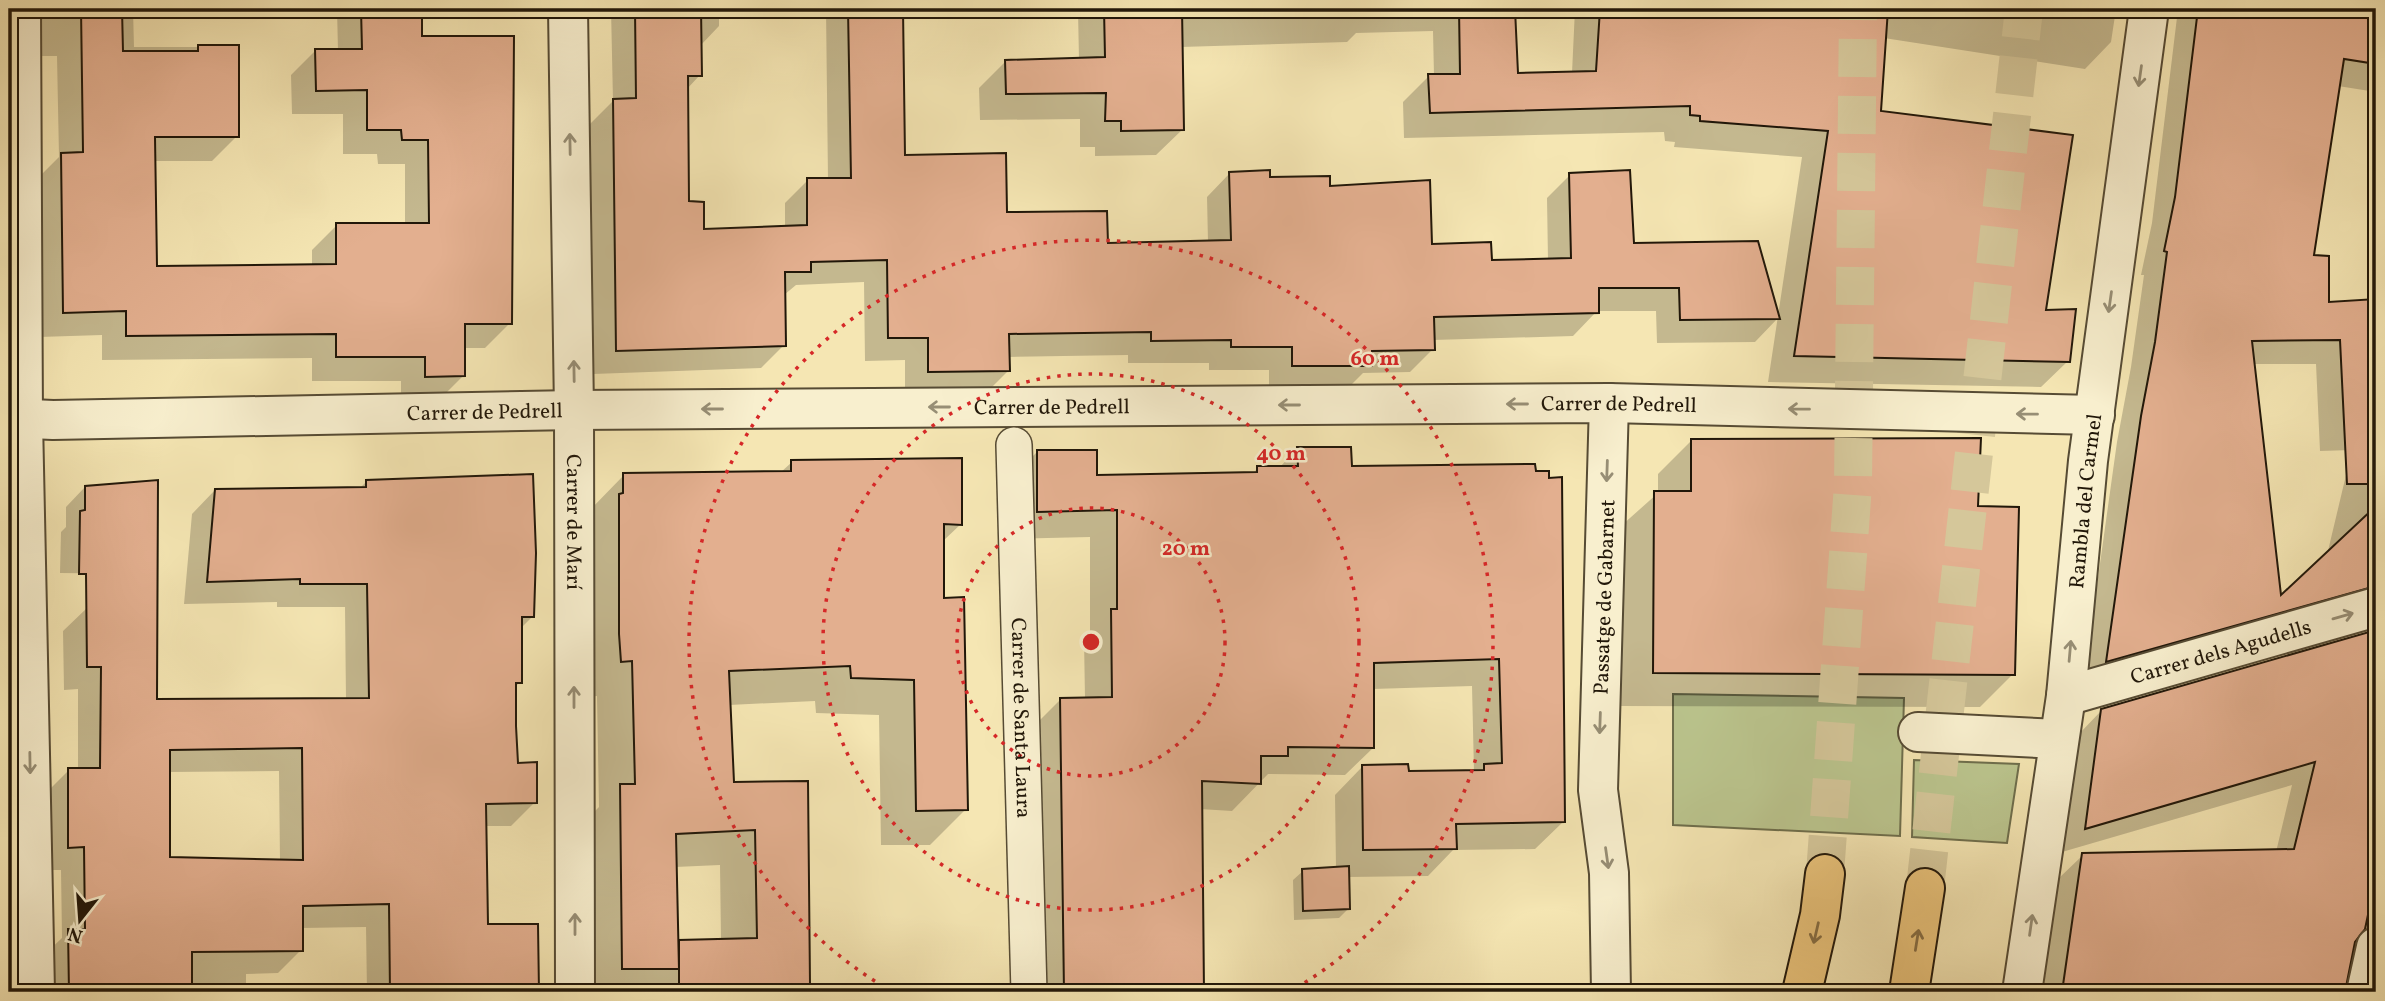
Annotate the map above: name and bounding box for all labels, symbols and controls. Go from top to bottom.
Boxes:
one-way arrow [2133,65,2146,87]
one-way arrow [563,132,577,155]
one-way arrow [2103,290,2116,313]
text: 60 m [1351,345,1399,374]
one-way arrow [567,360,580,383]
street label: Carrer de Pedrell [1541,390,1697,421]
street label: Carrer de Pedrell [974,393,1130,423]
street label: Carrer de Pedrell [407,397,563,429]
one-way arrow [1505,397,1528,411]
one-way arrow [1278,398,1301,412]
one-way arrow [928,401,951,414]
one-way arrow [700,402,723,416]
one-way arrow [1788,402,1811,415]
one-way arrow [2015,407,2038,421]
street label: Rambla del Carmel [2063,412,2110,590]
text: 40 m [1256,440,1306,469]
street label: Carrer de Marí [558,454,587,591]
one-way arrow [1601,459,1614,482]
street label: Passatge de Gabarnet [1588,499,1623,695]
text: 20 m [1162,535,1210,564]
one-way arrow [2332,609,2354,622]
street label: Carrer dels Agudells [2127,613,2315,693]
street label: Carrer de Santa Laura [1003,617,1037,819]
centre of rings [1079,630,1103,654]
one-way arrow [2064,640,2077,663]
one-way arrow [568,685,581,708]
one-way arrow [1593,711,1606,734]
one-way arrow [24,751,37,774]
one-way arrow [1601,846,1614,869]
north arrow [46,886,116,956]
one-way arrow [568,913,582,936]
one-way arrow [2025,914,2038,936]
text: N [65,920,86,949]
one-way arrow [1809,922,1822,944]
one-way arrow [1911,929,1924,952]

